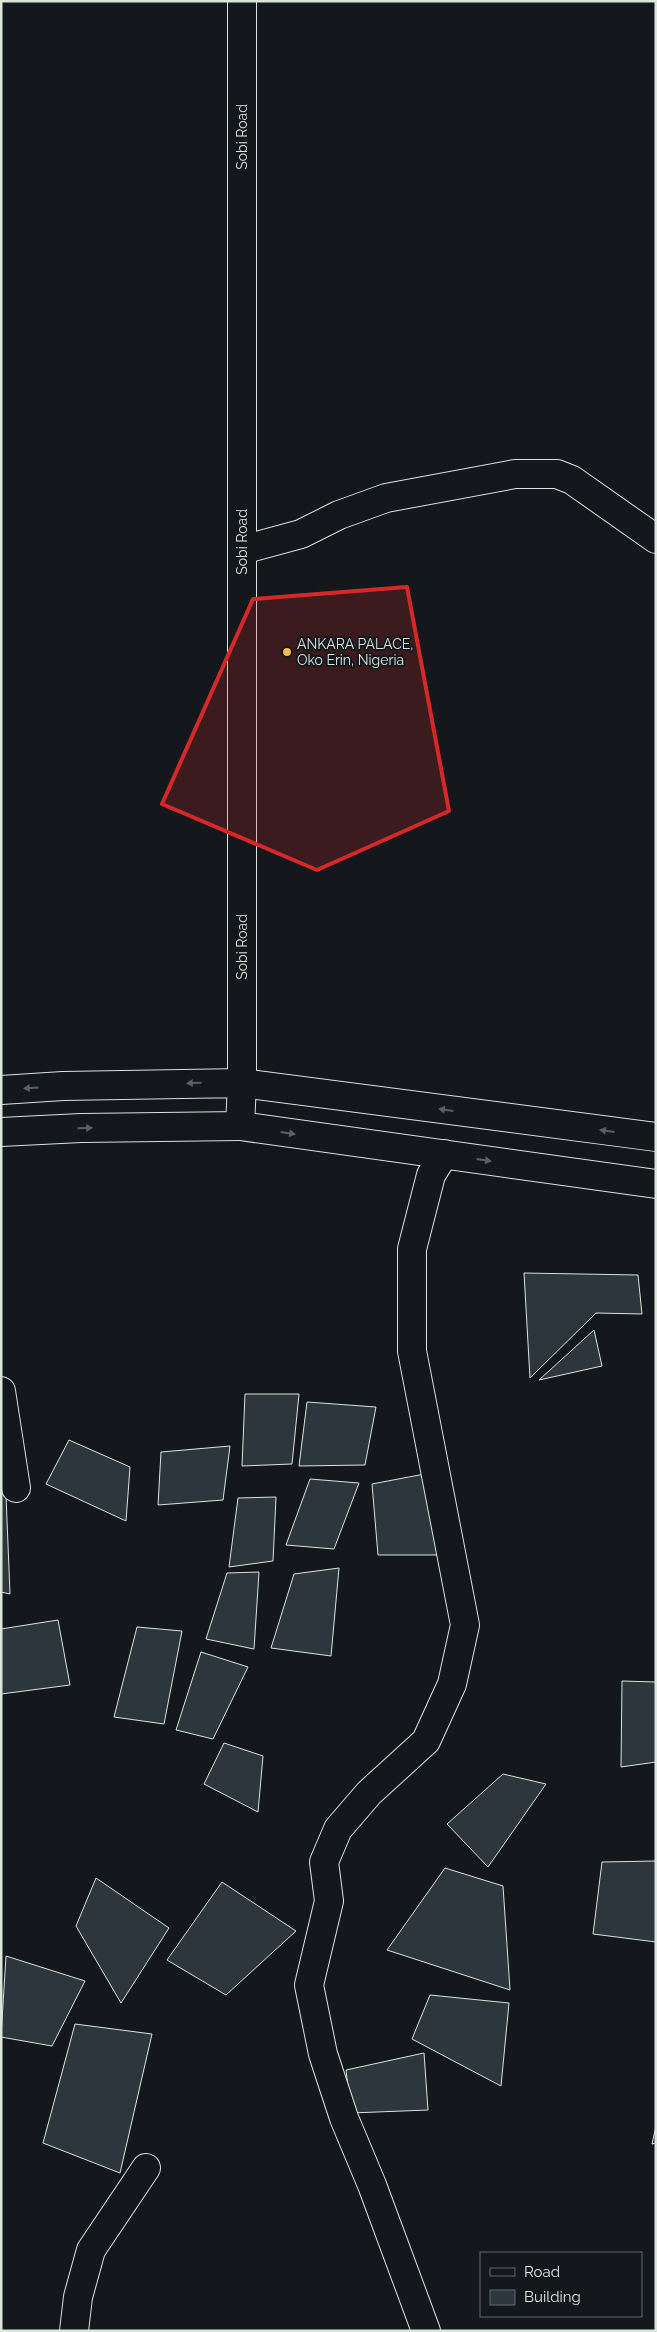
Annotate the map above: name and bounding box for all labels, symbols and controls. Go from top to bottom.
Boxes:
street label: Sobi Road [234,104,250,170]
street label: Sobi Road [234,509,250,575]
place label: ANKARA PALACE, Oko Erin, Nigeria [297,636,413,668]
marker: ANKARA PALACE, Oko Erin, Nigeria [281,646,293,658]
street label: Sobi Road [234,914,250,980]
one-way arrow [185,1080,201,1088]
one-way arrow [23,1084,39,1092]
one-way arrow [438,1106,454,1114]
one-way arrow [77,1124,93,1132]
one-way arrow [599,1127,615,1135]
one-way arrow [281,1129,297,1137]
one-way arrow [476,1156,492,1164]
legend [480,2252,642,2317]
text: Road [524,2263,560,2281]
text: Building [524,2288,581,2306]

